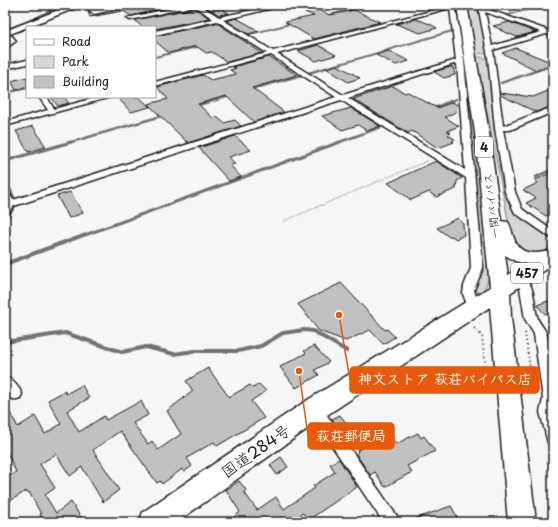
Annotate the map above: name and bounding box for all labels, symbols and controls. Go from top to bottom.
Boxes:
legend [26,26,156,98]
text: Road [62,32,91,50]
text: Park [62,52,89,70]
text: Building [62,72,109,90]
road number: 4 [475,137,493,157]
street label: 一関バイパス [479,172,503,240]
road number: 457 [511,263,543,283]
callout: 神文ストア 萩荘バイパス店 [350,367,539,393]
text: 神文ストア 萩荘バイパス店 [358,368,532,389]
street label: 国道284号 [215,417,295,483]
callout: 萩荘郵便局 [308,423,394,449]
text: 萩荘郵便局 [316,425,386,446]

